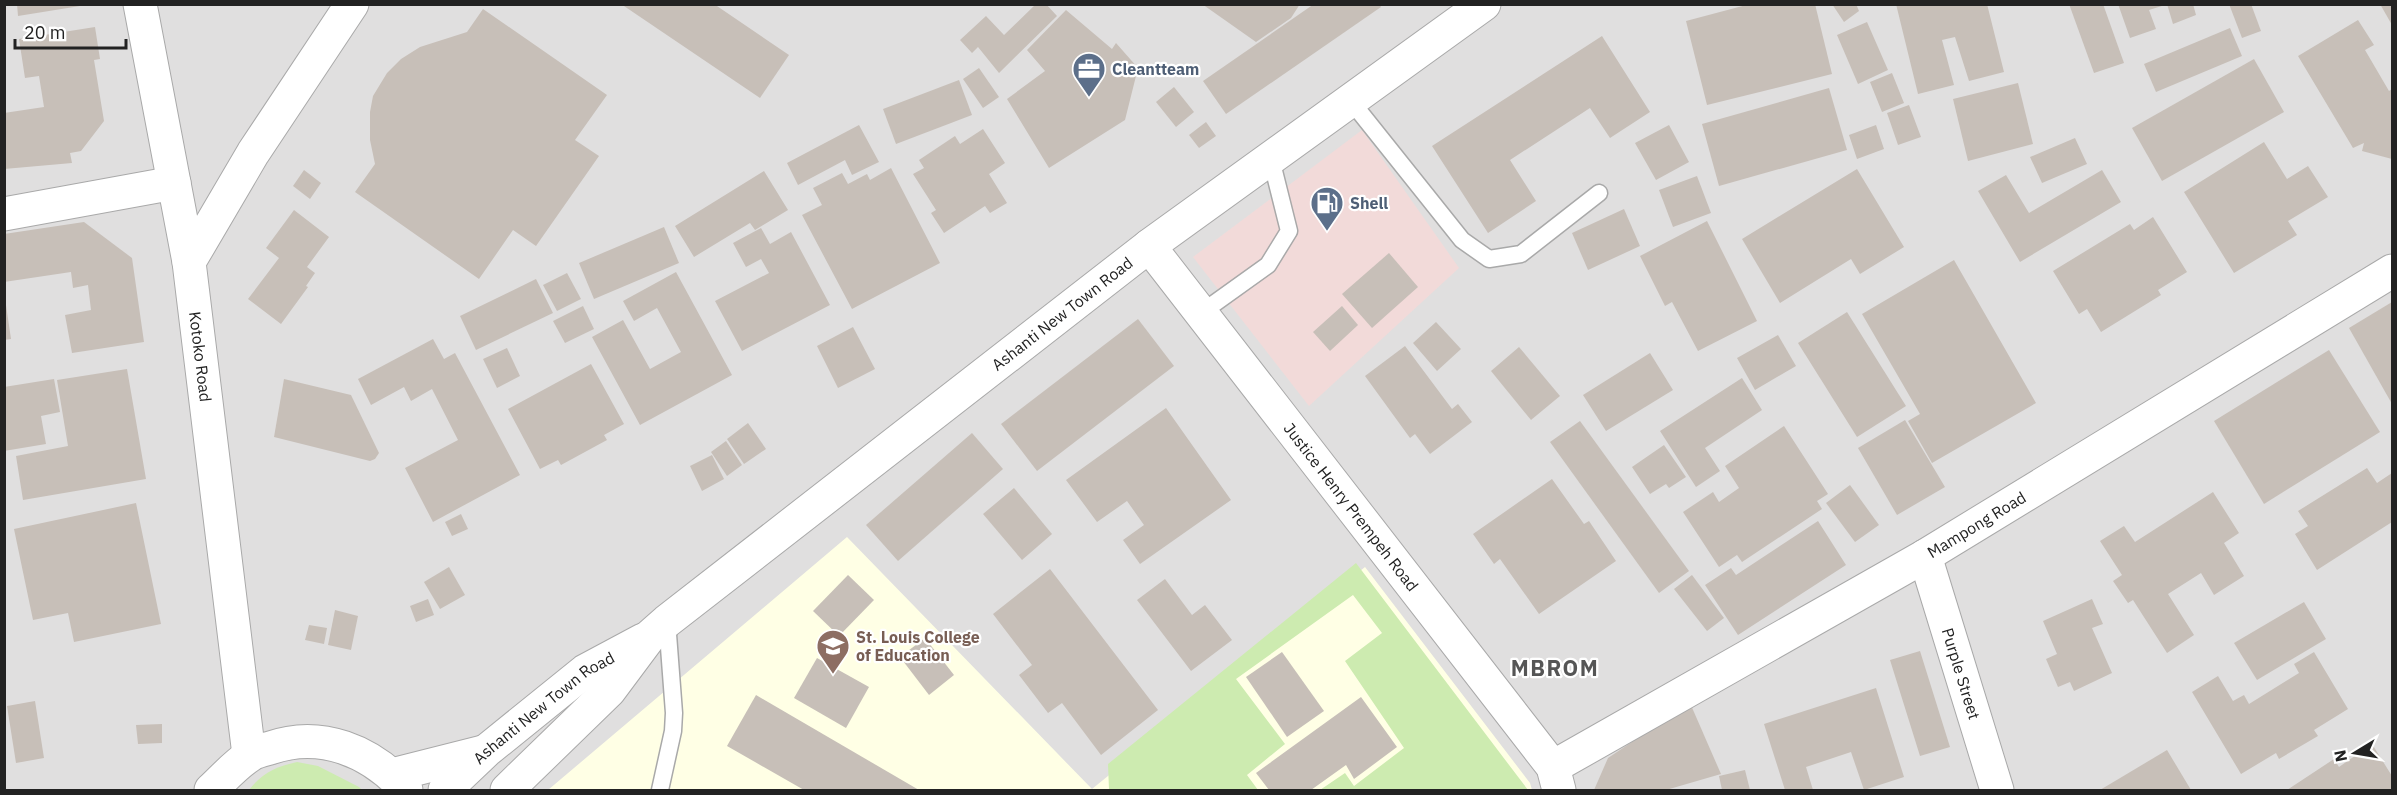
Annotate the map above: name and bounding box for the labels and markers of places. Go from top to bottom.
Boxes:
office icon: Cleantteam [1071,51,1107,98]
place label: Cleantteam [1112,59,1199,79]
fuel station icon: Shell [1309,185,1345,232]
place label: Shell [1350,193,1388,213]
place label: St. Louis College of Education [856,627,980,665]
school or university icon: St. Louis College of Education [815,628,851,675]

